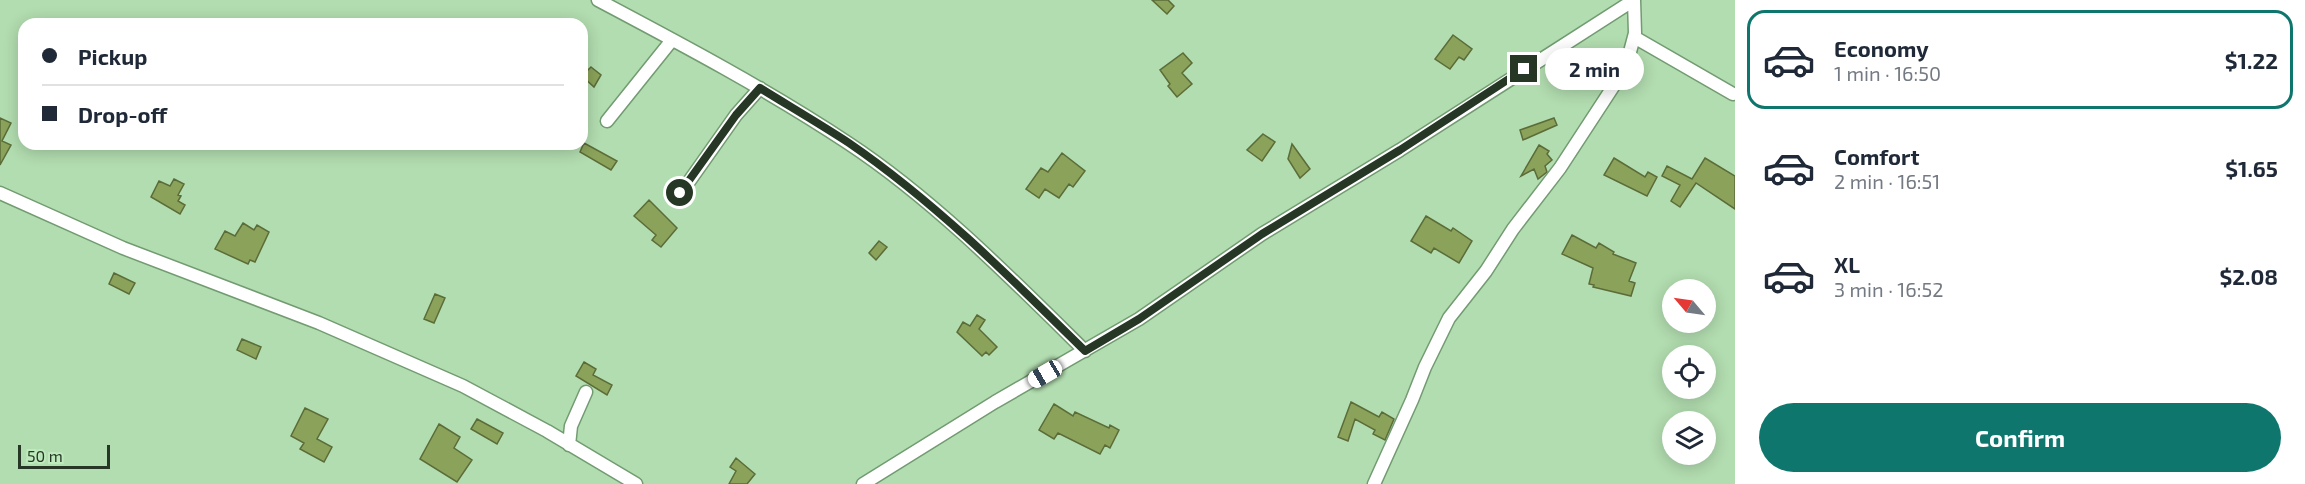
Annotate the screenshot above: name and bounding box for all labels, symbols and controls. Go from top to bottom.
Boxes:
icon: car [1762,33,1816,87]
text: Economy [1834,35,1929,61]
text: Pickup [78,43,147,69]
text: $1.22 [2225,47,2278,73]
callout: 2 min [1545,48,1644,90]
route end [1510,55,1537,82]
text: 2 min [1569,57,1620,81]
text: 1 min · 16:50 [1834,61,1941,85]
text: Drop-off [78,101,167,127]
icon: car [1762,141,1816,195]
text: Comfort [1834,143,1919,169]
text: $1.65 [2225,155,2278,181]
text: 2 min · 16:51 [1834,169,1940,193]
route start [666,179,693,206]
icon: car [1762,249,1816,303]
text: XL [1834,251,1860,277]
text: $2.08 [2220,263,2278,289]
text: 3 min · 16:52 [1834,277,1943,301]
north arrow [1662,279,1716,333]
map controls [1662,279,1716,465]
button: locate [1662,345,1716,399]
car [1025,357,1065,391]
button: Confirm [1759,403,2281,472]
button: layers [1662,411,1716,465]
scale bar [18,442,110,470]
text: 50 m [27,446,63,465]

